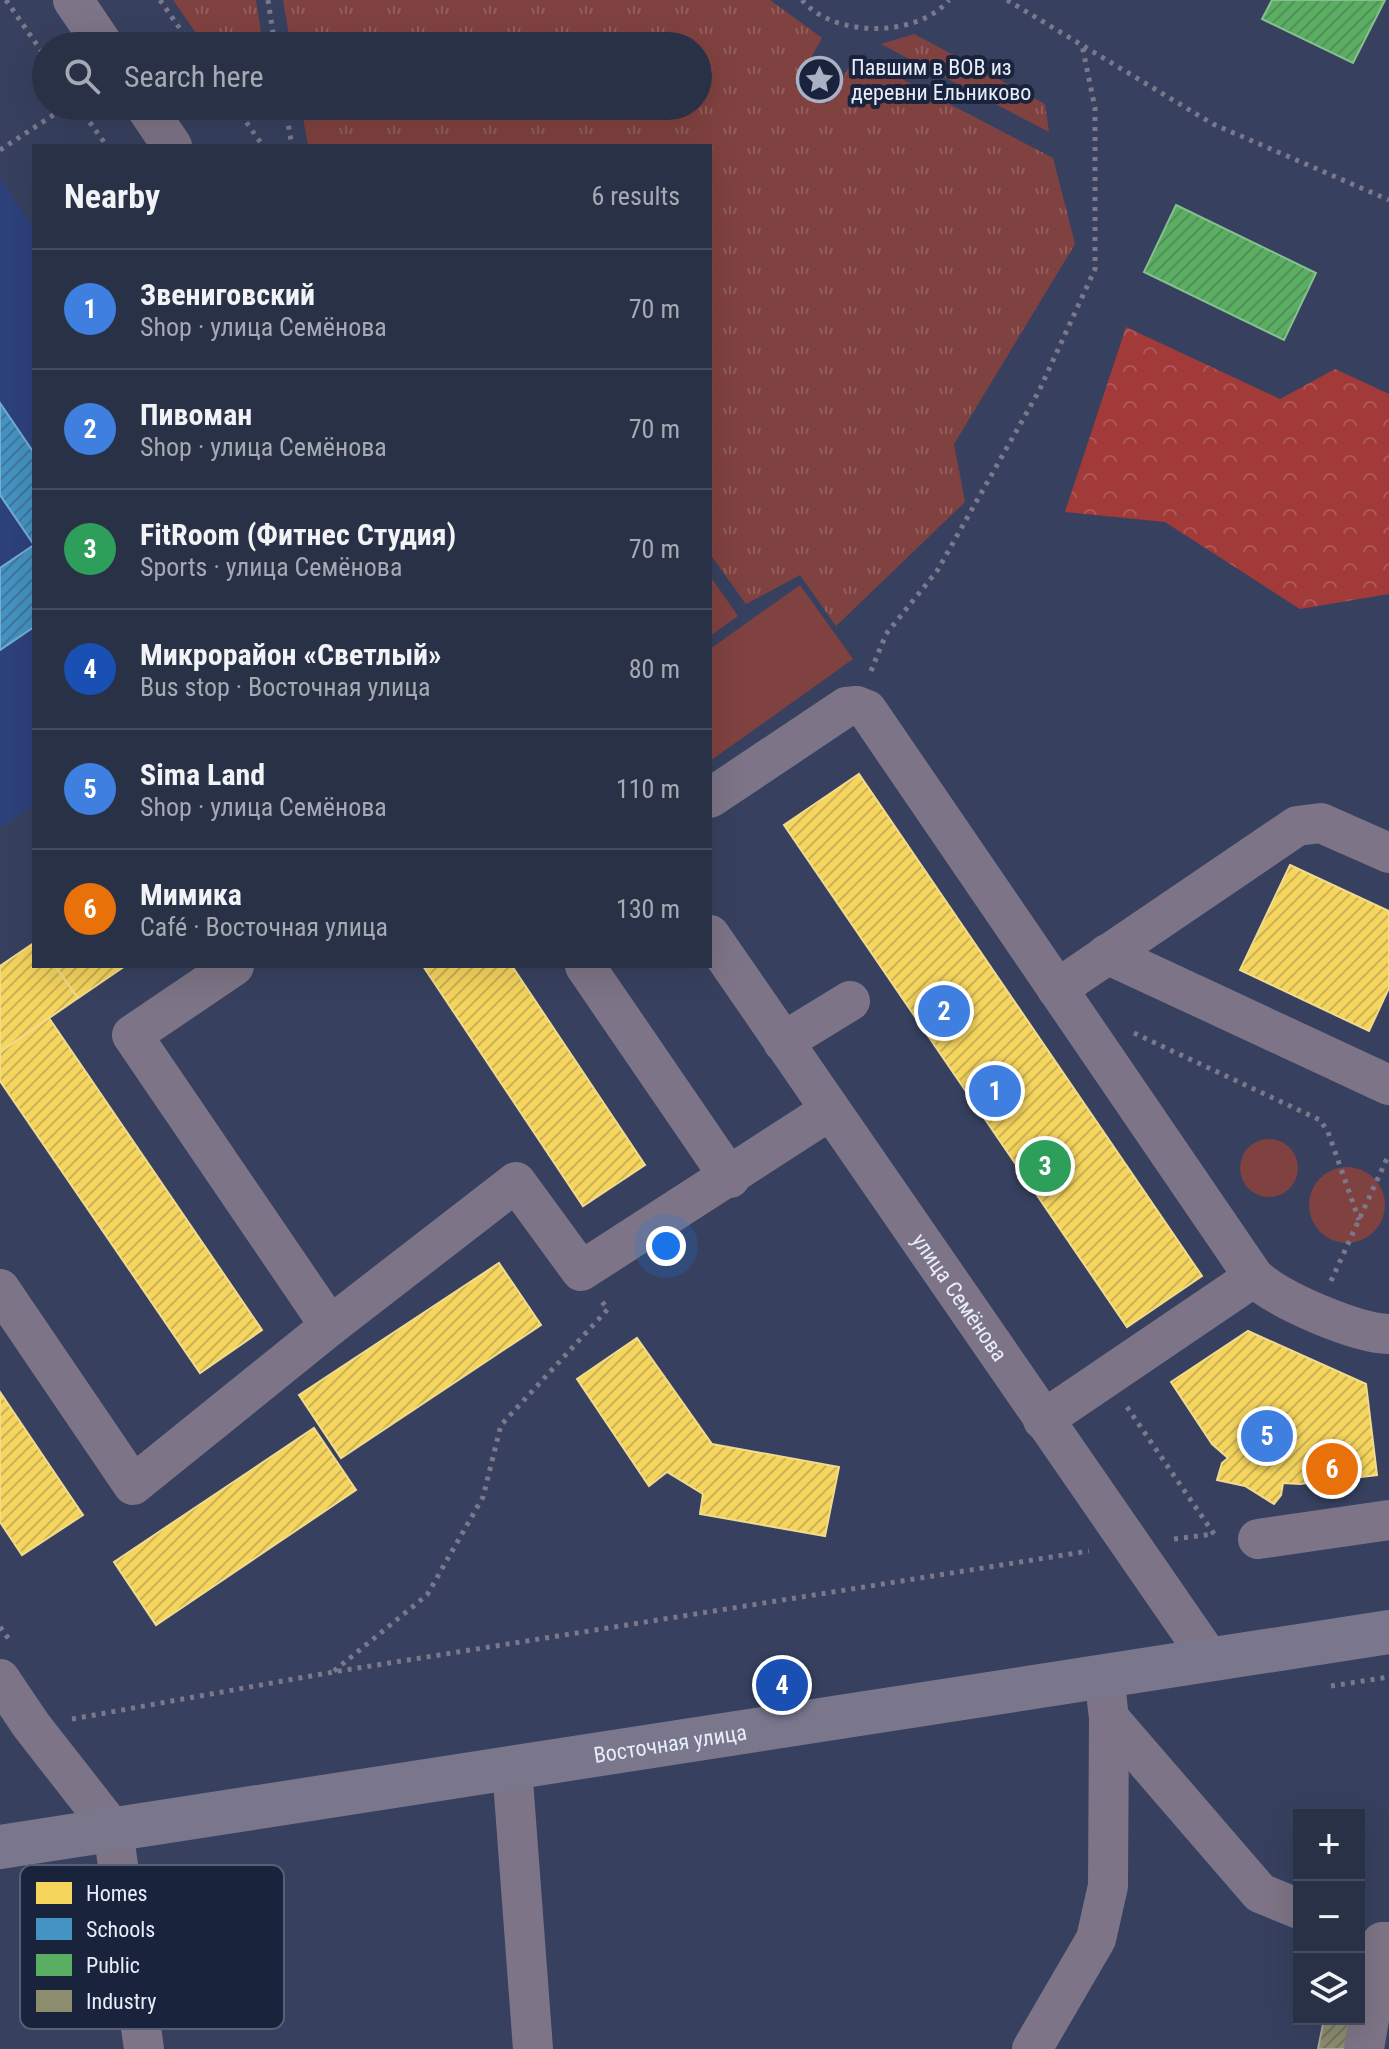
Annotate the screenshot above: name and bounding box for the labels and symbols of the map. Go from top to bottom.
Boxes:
place label: Павшим в ВОВ из деревни Ельниково [851,55,1031,105]
place icon: Павшим в ВОВ из деревни Ельниково [796,56,844,104]
pin: 2 [918,981,970,1041]
pin: 1 [969,1061,1021,1121]
pin: 3 [1019,1136,1071,1196]
your location [646,1226,686,1266]
street label: улица Семёнова [907,1229,1012,1366]
pin: 5 [1241,1406,1293,1466]
pin: 6 [1306,1439,1358,1499]
pin: 4 [756,1655,808,1715]
street label: Восточная улица [592,1720,748,1768]
legend [20,1865,284,2029]
text: Homes [86,1881,148,1906]
text: Schools [86,1917,155,1942]
text: Public [86,1953,140,1978]
text: Industry [86,1989,156,2014]

